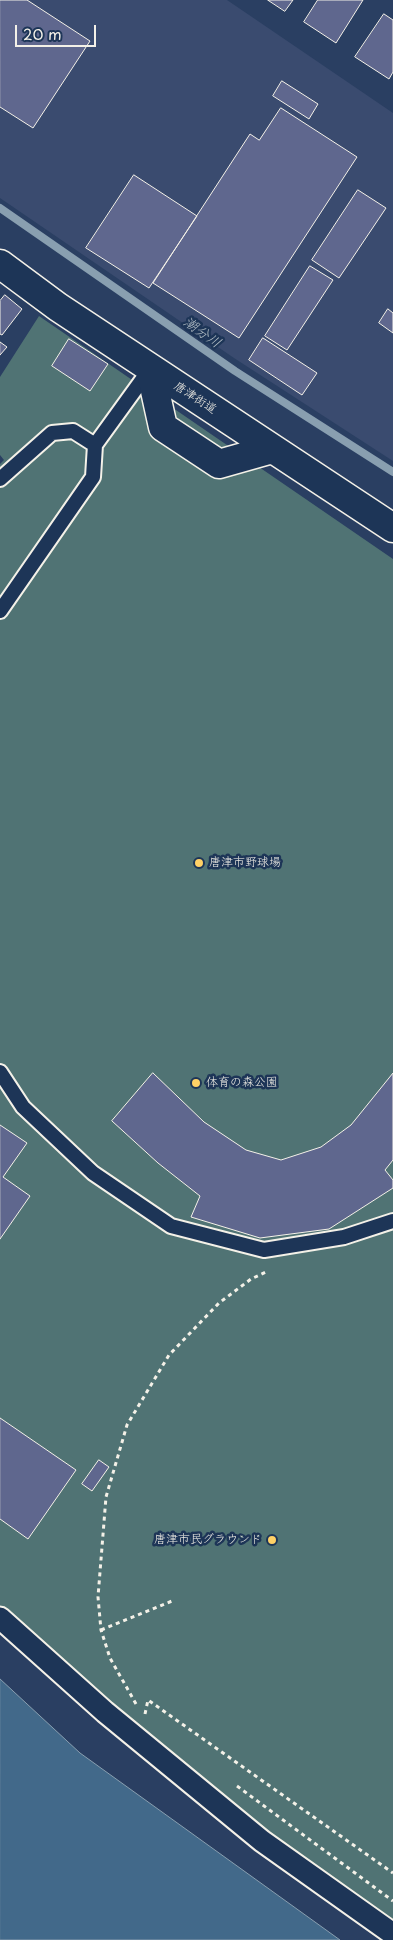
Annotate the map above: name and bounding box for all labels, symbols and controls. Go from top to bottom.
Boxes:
scale bar [18,15,99,47]
text: 20 m [23,22,62,45]
water label: 潮分川 [180,314,224,352]
street label: 唐津街道 [171,379,219,417]
place label: 唐津市野球場 [209,856,281,870]
marker: 唐津市野球場 [193,857,205,869]
place label: 体育の森公園 [206,1076,278,1090]
marker: 体育の森公園 [190,1077,202,1089]
place label: 唐津市民グラウンド [154,1533,262,1547]
marker: 唐津市民グラウンド [266,1534,278,1546]

